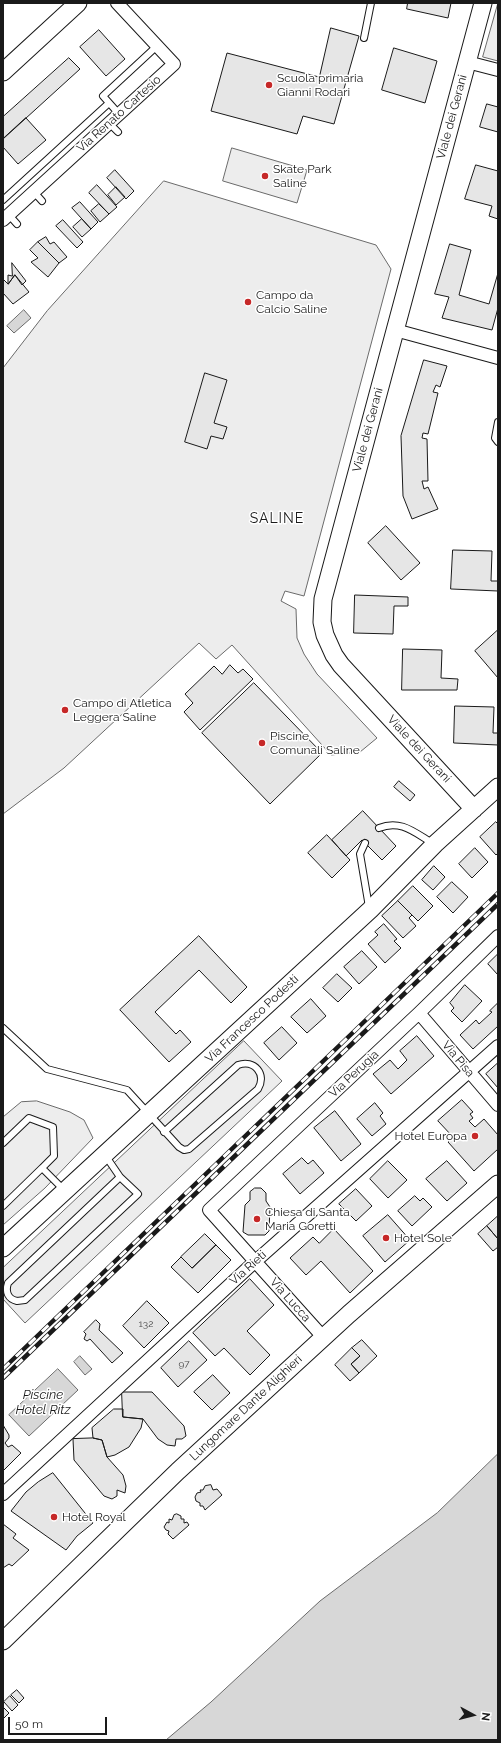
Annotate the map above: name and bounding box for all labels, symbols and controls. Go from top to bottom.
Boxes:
place label: Scuola primaria Gianni Rodari [277,71,363,99]
street label: Via Renato Cartesio [74,72,164,156]
street label: Viale dei Gerani [434,73,470,161]
marker: Scuola primaria Gianni Rodari [264,80,274,90]
place label: Skate Park Saline [273,162,332,190]
marker: Skate Park Saline [260,171,270,181]
place label: Campo da Calcio Saline [256,288,327,316]
marker: Campo da Calcio Saline [243,297,253,307]
street label: Viale dei Gerani [350,386,386,474]
district label: SALINE [250,511,304,527]
place label: Campo di Atletica Leggera Saline [73,696,171,724]
marker: Campo di Atletica Leggera Saline [60,705,70,715]
street label: Viale dei Gerani [384,712,454,786]
place label: Piscine Comunali Saline [270,729,360,757]
marker: Piscine Comunali Saline [257,738,267,748]
street label: Via Francesco Podesti [202,972,302,1066]
street label: Via Pisa [439,1038,477,1080]
street label: Via Perugia [326,1047,382,1101]
place label: Hotel Europa [395,1129,467,1143]
marker: Hotel Europa [470,1131,480,1141]
place label: Chiesa di Santa Maria Goretti [265,1205,350,1233]
marker: Chiesa di Santa Maria Goretti [252,1214,262,1224]
place label: Hotel Sole [394,1231,452,1245]
marker: Hotel Sole [381,1233,391,1243]
street label: Via Rieti [227,1248,269,1288]
street label: Via Lucca [267,1275,313,1325]
house number: 132 [139,1318,153,1330]
street label: Lungomare Dante Alighieri [187,1352,305,1464]
house number: 97 [178,1358,190,1370]
water label: Piscine Hotel Ritz [15,1387,71,1418]
place label: Hotel Royal [62,1510,126,1524]
marker: Hotel Royal [49,1512,59,1522]
north arrow [453,1695,493,1735]
scale bar [10,1709,109,1735]
text: N [478,1712,492,1721]
text: 50 m [15,1717,43,1731]

